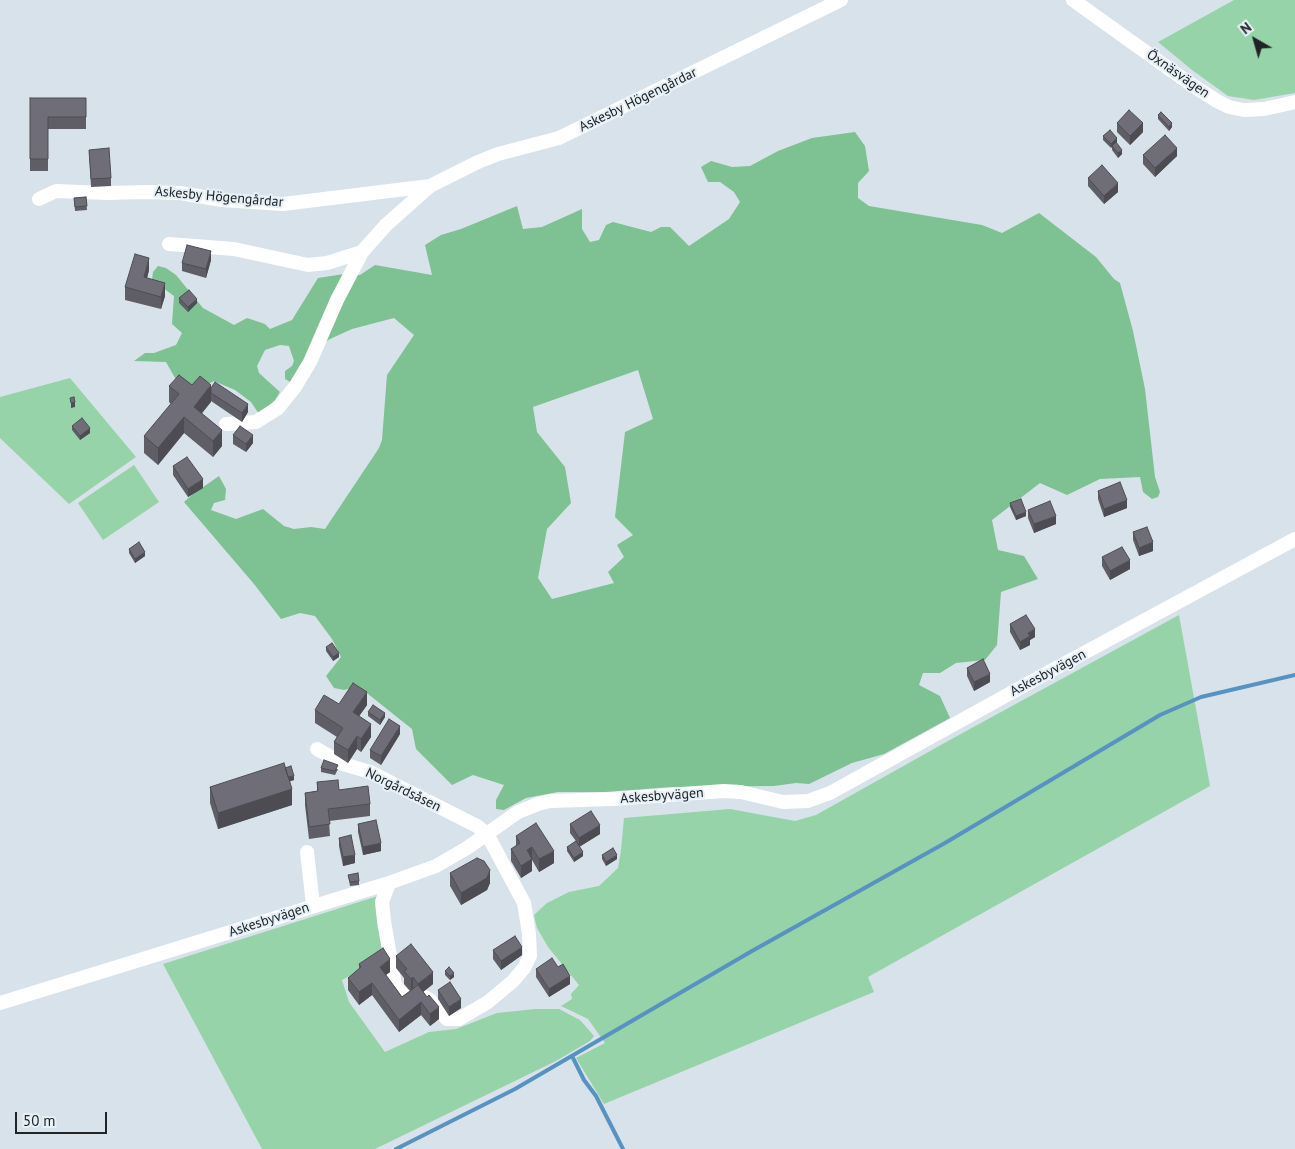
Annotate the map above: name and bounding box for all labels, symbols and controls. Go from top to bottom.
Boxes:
north arrow [1230,15,1280,65]
text: N [1237,18,1255,38]
street label: Öxnäsvägen [1143,46,1213,102]
street label: Askesby Högengårdar [576,64,700,136]
street label: Askesby Högengårdar [154,183,284,211]
street label: Askesbyvägen [1007,646,1089,700]
street label: Norgårdsåsen [362,764,444,816]
street label: Askesbyvägen [620,785,704,807]
street label: Askesbyvägen [227,899,311,941]
scale bar [18,1102,110,1134]
text: 50 m [23,1111,56,1130]

